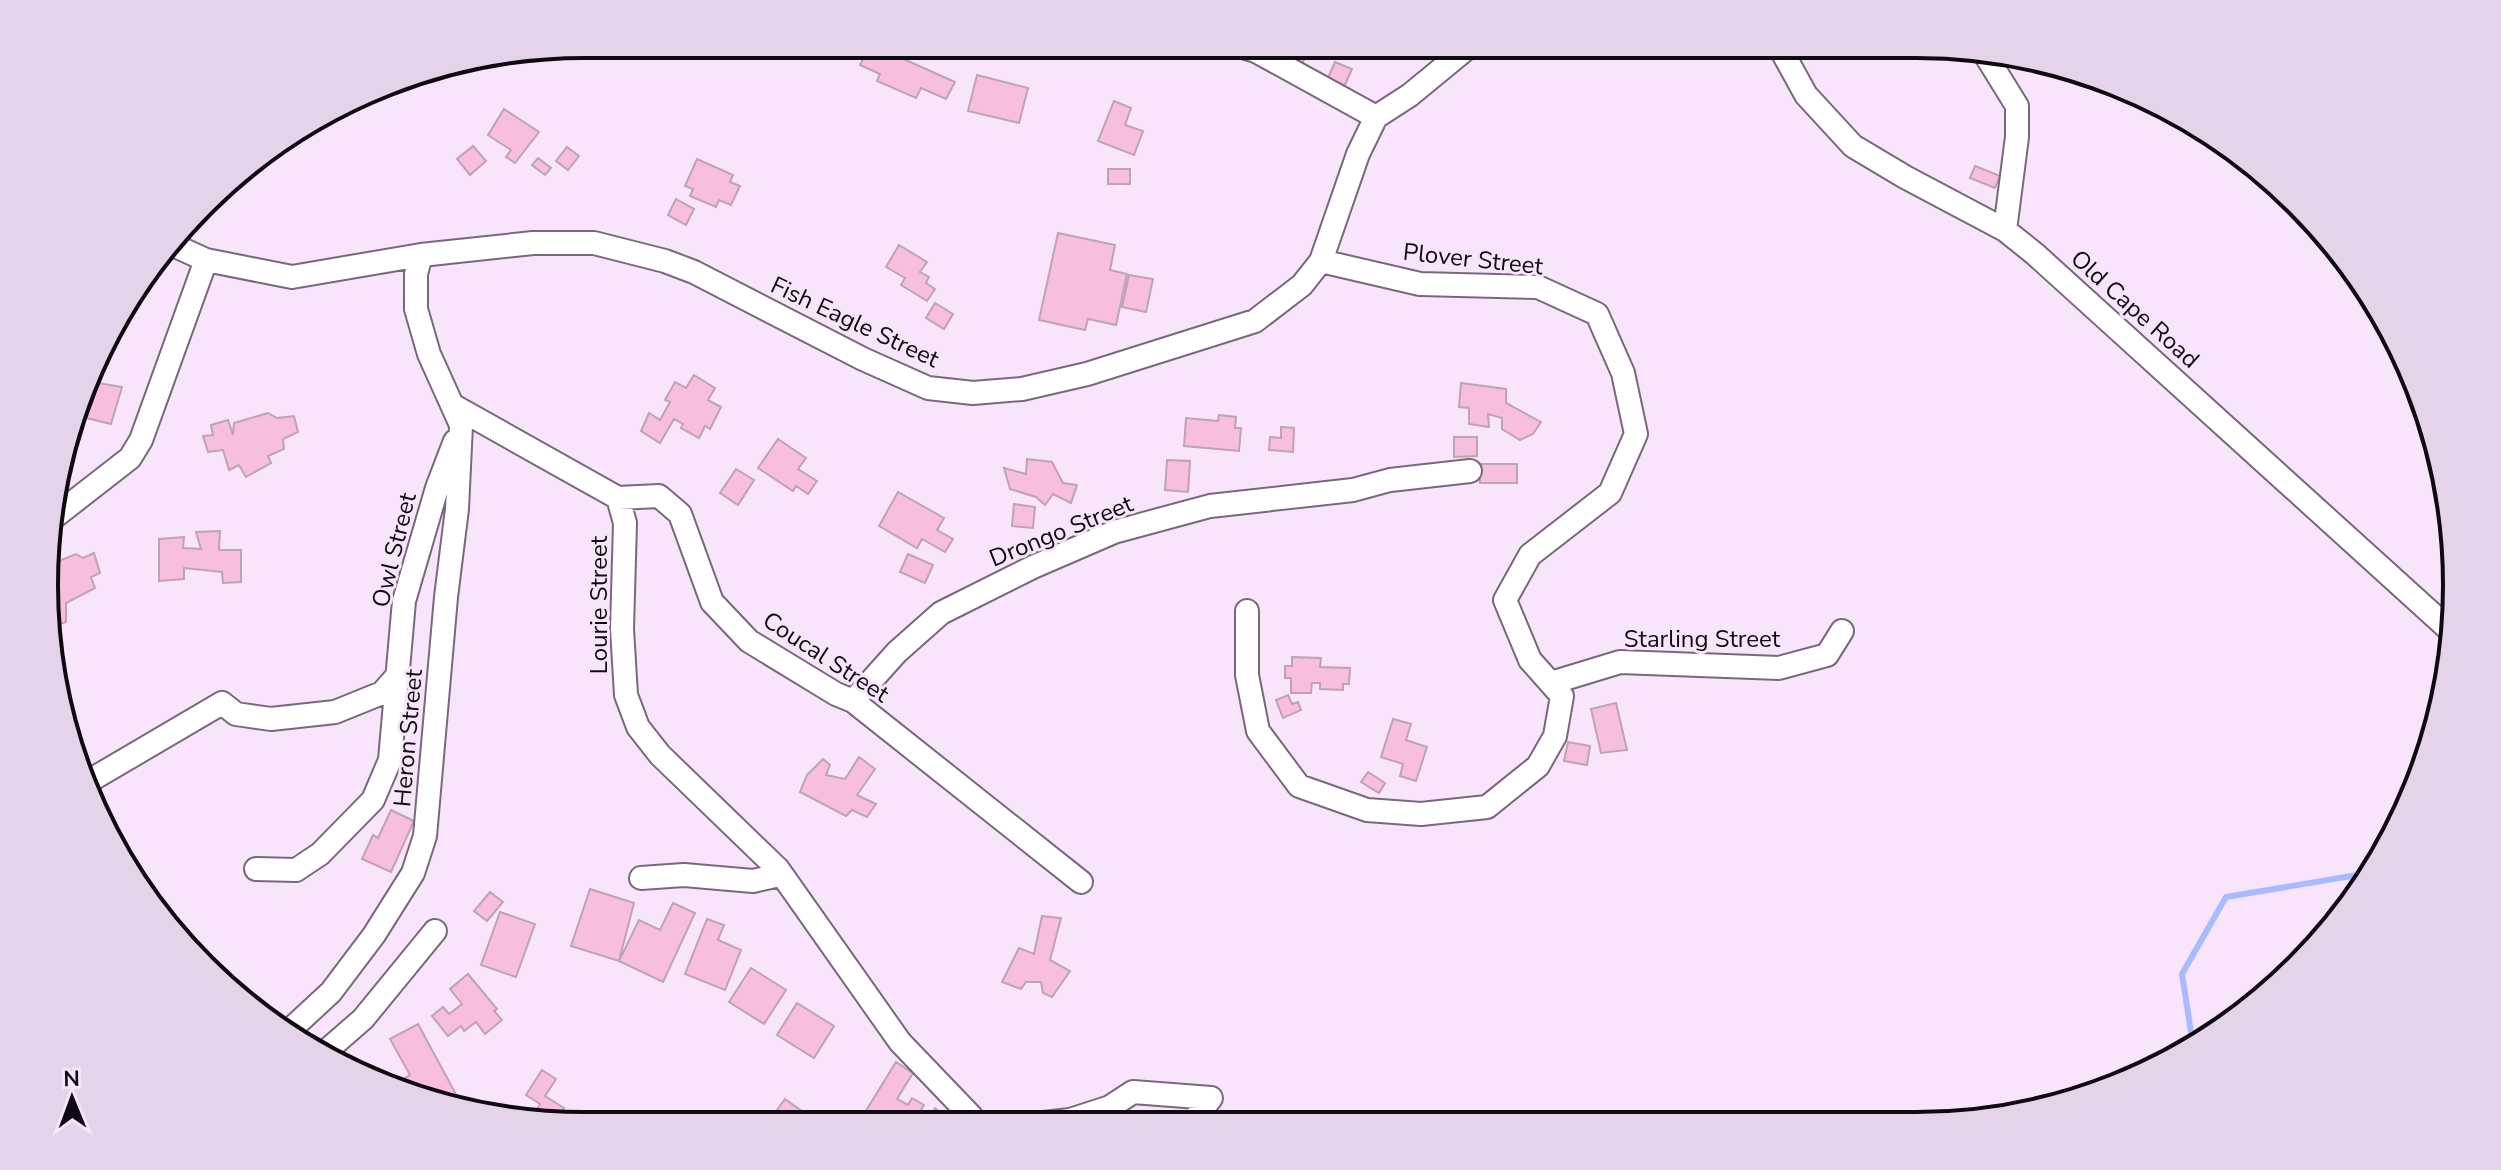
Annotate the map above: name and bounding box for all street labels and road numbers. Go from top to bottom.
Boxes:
street label: Plover Street [1401,236,1545,282]
street label: Old Cape Road [2064,243,2206,375]
street label: Fish Eagle Street [766,269,945,375]
street label: Drongo Street [984,487,1138,574]
street label: Owl Street [364,489,424,611]
street label: Lourie Street [583,535,615,674]
street label: Coucal Street [757,604,896,710]
street label: Starling Street [1624,623,1781,655]
street label: Heron Street [386,667,430,808]

